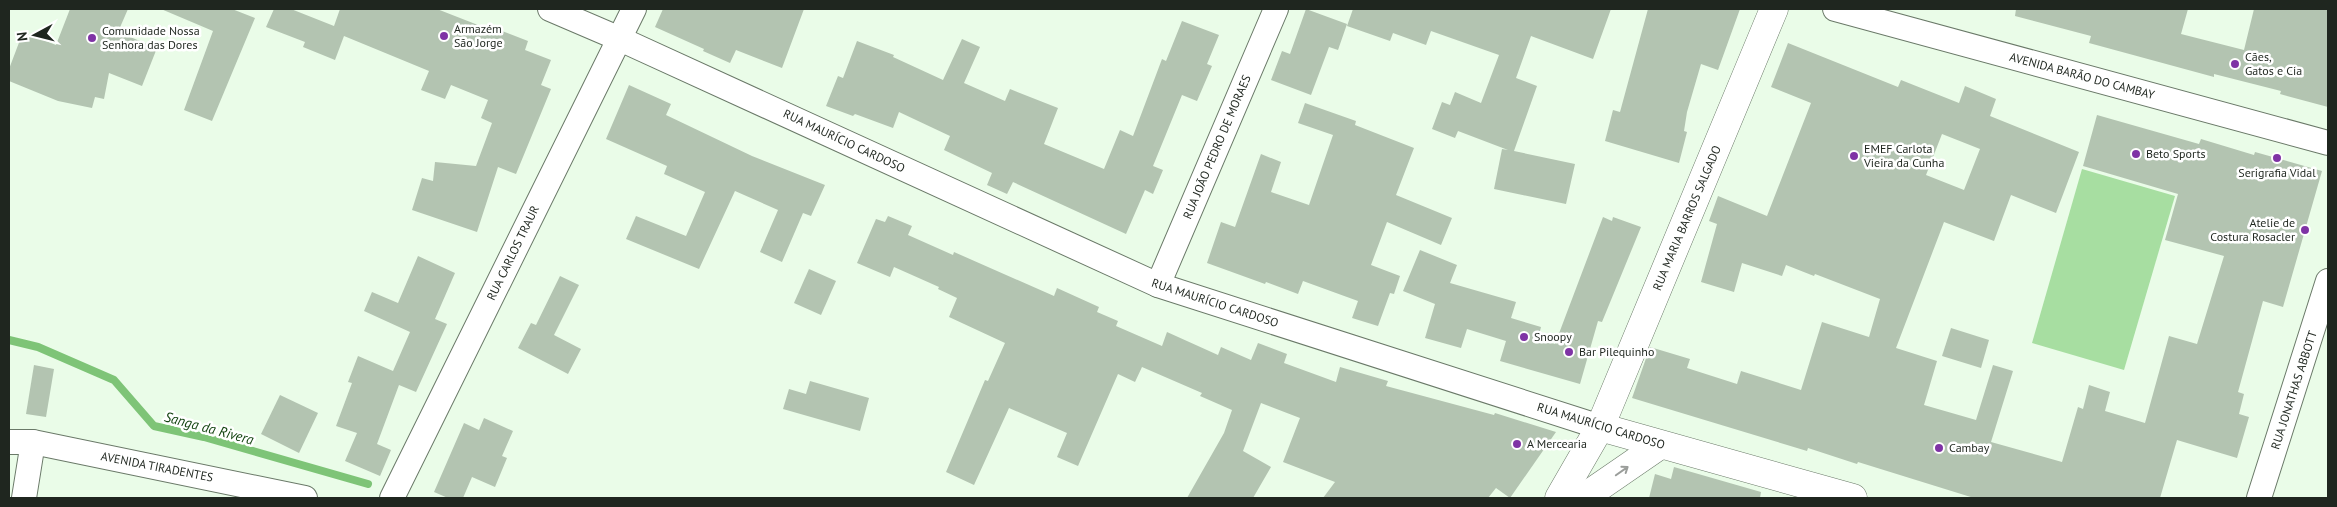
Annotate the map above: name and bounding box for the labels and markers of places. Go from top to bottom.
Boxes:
place label: Armazém São Jorge [454,21,503,50]
place label: Comunidade Nossa Senhora das Dores [102,23,200,52]
marker: Armazém São Jorge [438,30,450,42]
marker: Comunidade Nossa Senhora das Dores [86,32,98,44]
place label: Cães, Gatos e Cia [2245,49,2302,78]
marker: Cães, Gatos e Cia [2229,58,2241,70]
place label: EMEF Carlota Vieira da Cunha [1863,141,1944,170]
place label: Beto Sports [2146,146,2206,161]
marker: Beto Sports [2130,148,2142,160]
marker: EMEF Carlota Vieira da Cunha [1848,150,1860,162]
marker: Serigrafia Vidal [2271,152,2283,164]
place label: Serigrafia Vidal [2238,165,2316,180]
place label: Atelie de Costura Rosacler [2210,215,2295,244]
marker: Atelie de Costura Rosacler [2299,224,2311,236]
place label: Snoopy [1534,329,1572,344]
marker: Snoopy [1518,331,1530,343]
place label: Bar Pilequinho [1579,344,1654,359]
marker: Bar Pilequinho [1563,346,1575,358]
place label: A Mercearia [1527,436,1587,451]
marker: A Mercearia [1511,438,1523,450]
place label: Cambay [1949,440,1990,455]
marker: Cambay [1933,442,1945,454]

